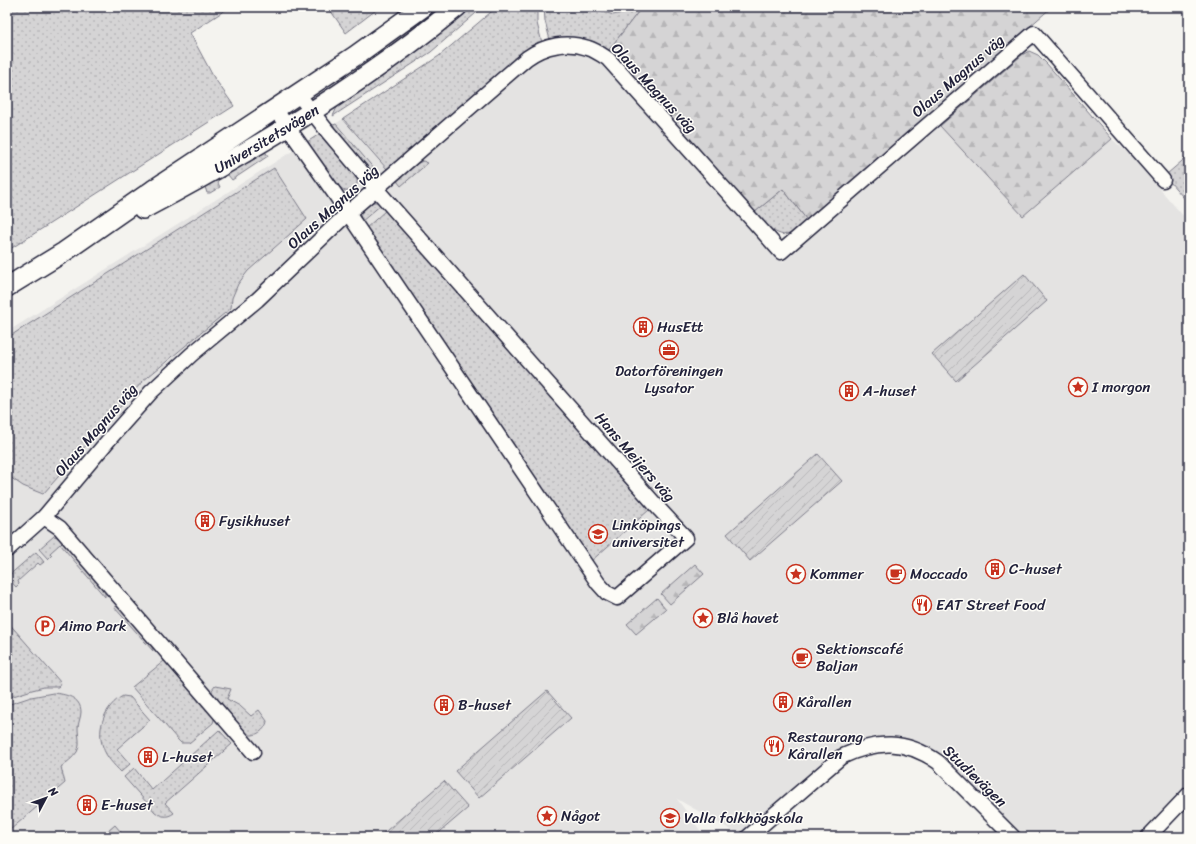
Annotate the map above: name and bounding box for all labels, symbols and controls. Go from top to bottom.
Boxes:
street label: Olaus Magnus väg [905,28,1011,124]
street label: Olaus Magnus väg [605,36,704,140]
street label: Universitetsvägen [209,97,324,181]
street label: Olaus Magnus väg [281,158,385,256]
place label: HusEtt [657,314,704,340]
building icon: HusEtt [632,316,654,338]
office icon: Datorföreningen Lysator [658,339,680,361]
place label: Datorföreningen Lysator [615,358,723,401]
place label: I morgon [1091,374,1150,400]
place icon: I morgon [1067,376,1089,398]
street label: Olaus Magnus väg [48,377,144,483]
place label: A-huset [862,378,917,404]
building icon: A-huset [838,380,860,402]
street label: Hans Meijers väg [588,406,682,508]
place label: Fysikhuset [219,508,291,534]
building icon: Fysikhuset [194,510,216,532]
place label: Linköpings universitet [612,512,685,555]
school or university icon: Linköpings universitet [587,523,609,545]
place label: C-huset [1009,556,1063,582]
building icon: C-huset [984,558,1006,580]
place label: Kommer [810,561,864,587]
place label: Moccado [910,561,968,587]
place icon: Kommer [785,563,807,585]
cafe icon: Moccado [885,563,907,585]
place label: EAT Street Food [936,592,1046,618]
restaurant icon: EAT Street Food [911,594,933,616]
place label: Blå havet [717,605,779,631]
place icon: Blå havet [692,607,714,629]
place label: Aimo Park [58,613,127,639]
parking icon: Aimo Park [34,615,56,637]
place label: Sektionscafé Baljan [816,636,904,679]
cafe icon: Sektionscafé Baljan [791,647,813,669]
place label: Kårallen [797,689,852,715]
building icon: Kårallen [772,691,794,713]
place label: B-huset [458,692,512,718]
building icon: B-huset [433,694,455,716]
place label: Restaurang Kårallen [788,724,864,767]
restaurant icon: Restaurang Kårallen [763,735,785,757]
street label: Studievägen [937,738,1013,814]
place label: L-huset [162,744,213,770]
building icon: L-huset [137,746,159,768]
north arrow [26,778,66,818]
text: N [43,782,63,801]
place label: E-huset [101,792,154,818]
building icon: E-huset [76,794,98,816]
place label: Något [561,803,601,829]
place icon: Något [536,805,558,827]
place label: Valla folkhögskola [684,805,803,831]
school or university icon: Valla folkhögskola [659,807,681,829]

